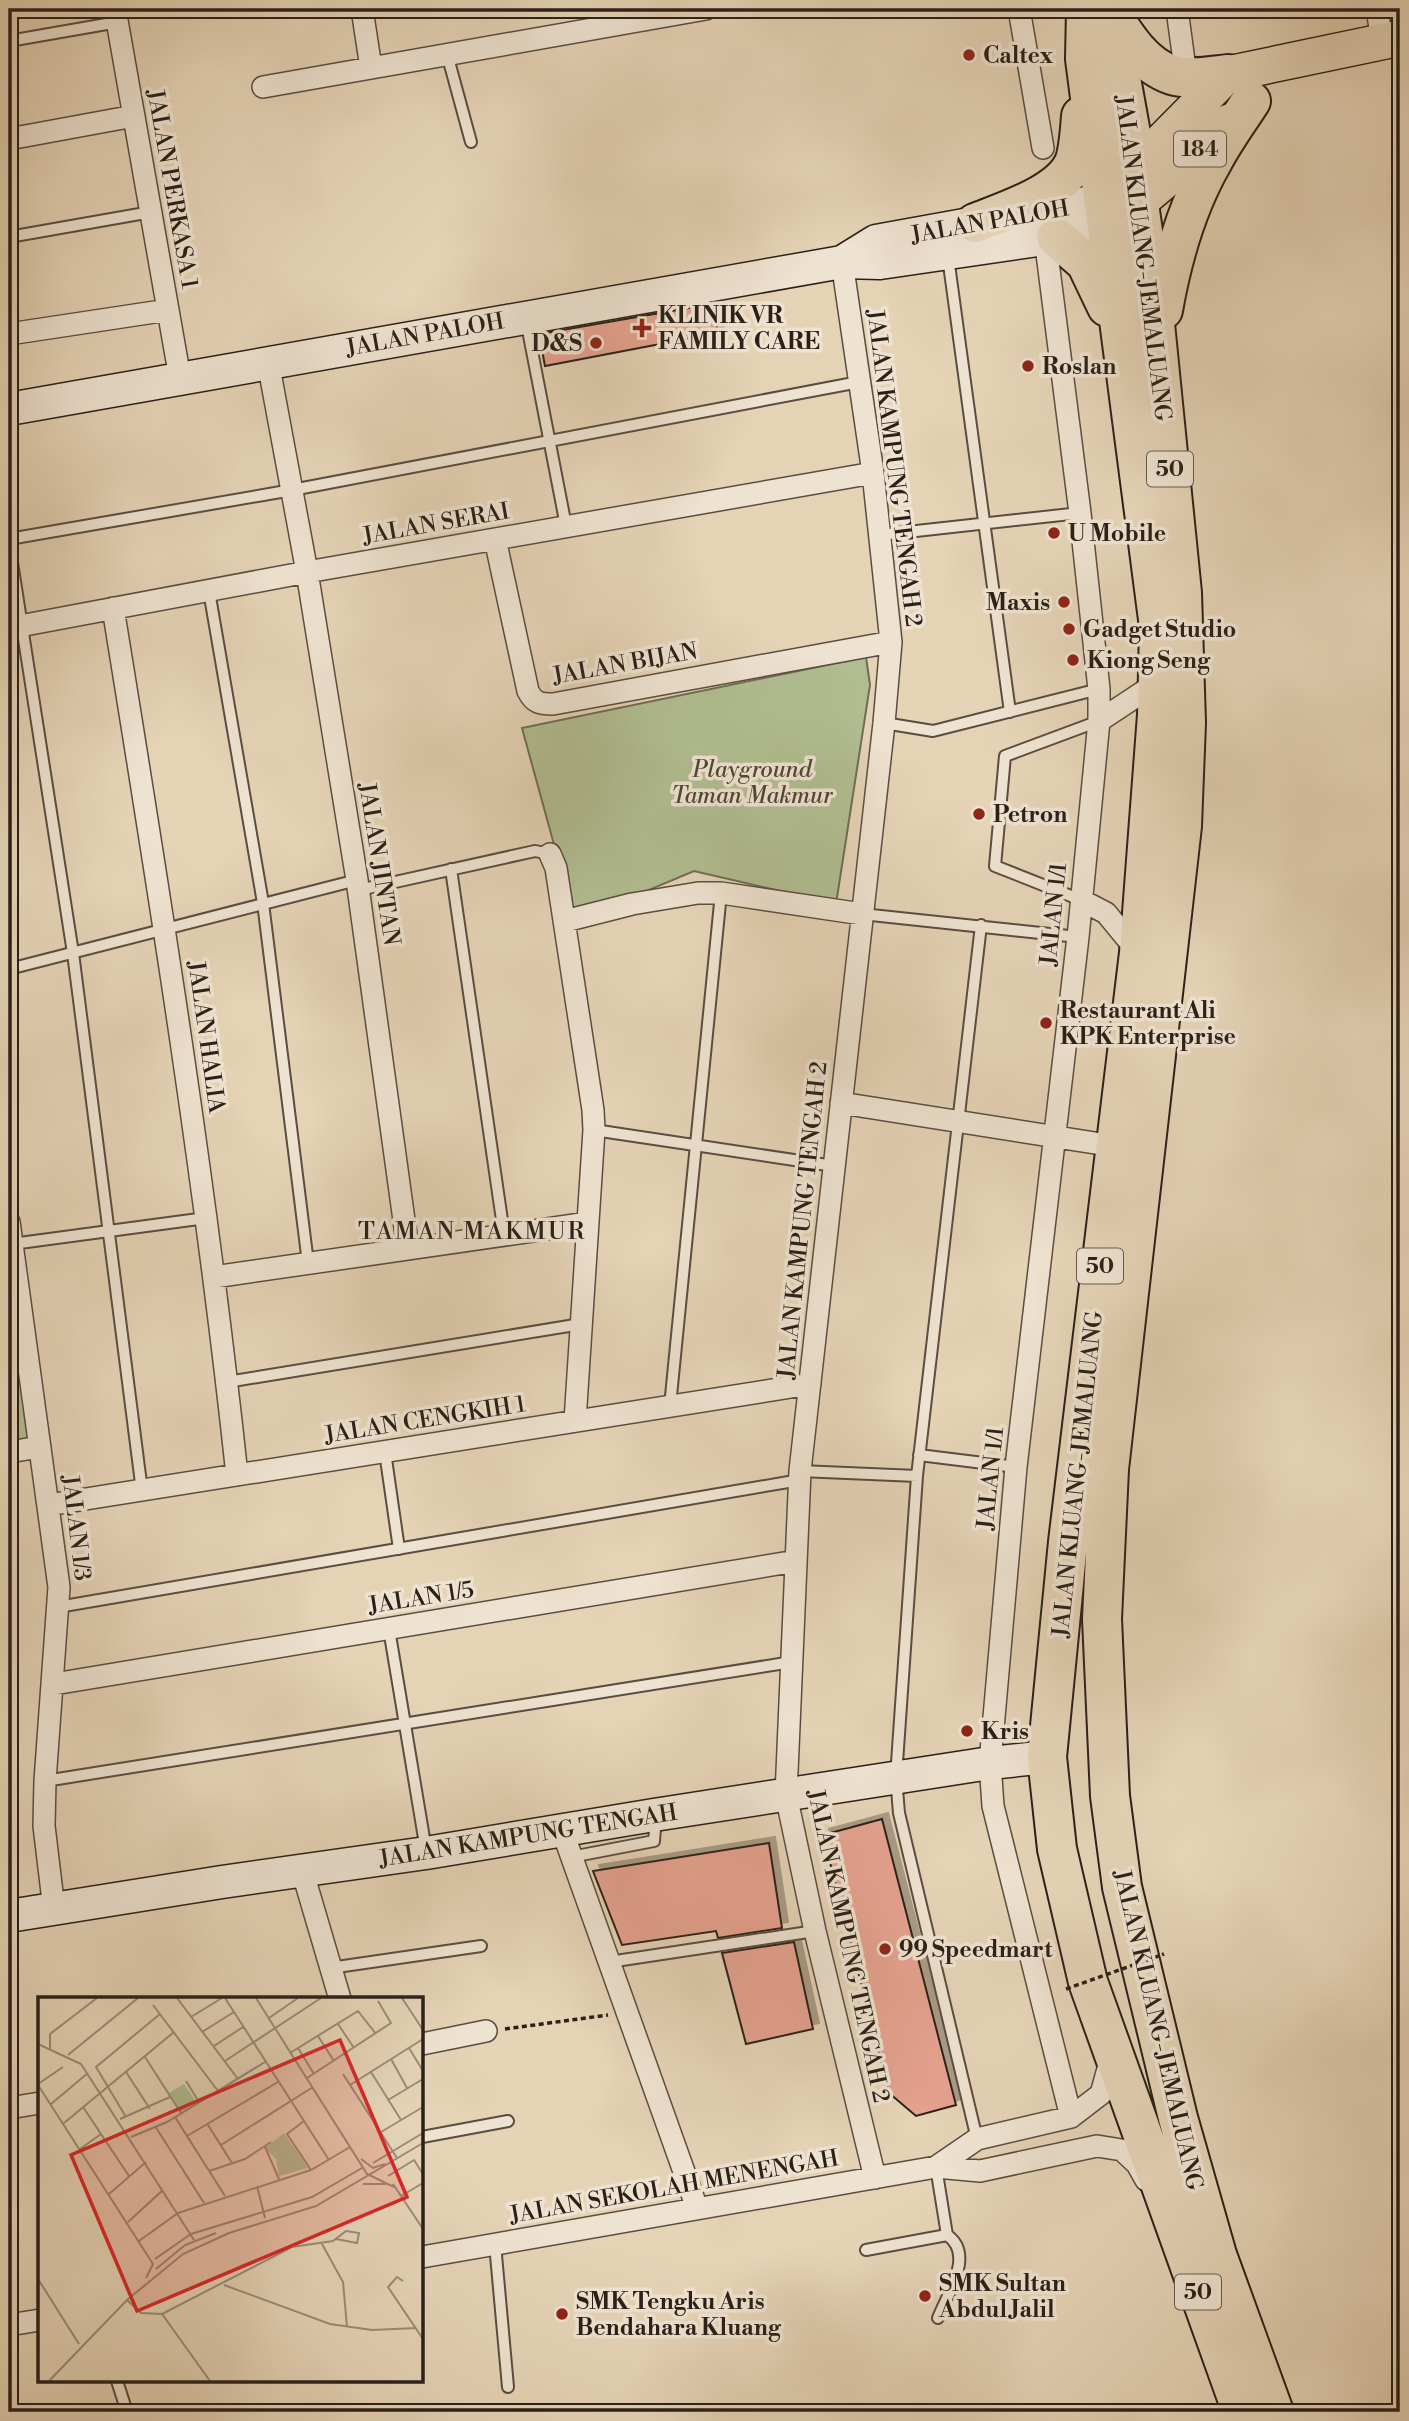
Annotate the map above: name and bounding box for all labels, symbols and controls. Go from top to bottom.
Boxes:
place label: Caltex [983,42,1054,70]
marker: Caltex [961,47,977,63]
street label: JALAN PERKASA 1 [141,86,203,291]
street label: JALAN KLUANG-JEMALUANG [1109,93,1177,423]
road number: 184 [1174,132,1226,166]
street label: JALAN PALOH [908,194,1072,250]
place label: KLINIK VR FAMILY CARE [658,302,820,356]
street label: JALAN PALOH [343,307,507,363]
street label: JALAN KAMPUNG TENGAH 2 [861,307,927,628]
marker: KLINIK VR FAMILY CARE [632,318,652,338]
place label: D&S [531,330,582,358]
marker: D&S [588,335,604,351]
place label: Roslan [1042,353,1116,381]
marker: Roslan [1020,358,1036,374]
road number: 50 [1147,452,1193,486]
street label: JALAN SERAI [360,497,512,551]
place label: U Mobile [1068,520,1166,548]
marker: U Mobile [1046,525,1062,541]
place label: Maxis [986,589,1050,617]
marker: Maxis [1056,594,1072,610]
place label: Gadget Studio [1083,616,1236,644]
marker: Gadget Studio [1061,621,1077,637]
street label: JALAN BIJAN [549,637,700,691]
place label: Kiong Seng [1087,647,1211,675]
marker: Kiong Seng [1065,652,1081,668]
park label: Playground Taman Makmur [671,756,834,810]
street label: JALAN JINTAN [352,780,406,947]
place label: Petron [993,801,1067,829]
marker: Petron [971,806,987,822]
street label: JALAN 1/1 [1035,861,1073,968]
street label: JALAN HALIA [181,958,231,1116]
place label: Restaurant Ali KPK Enterprise [1060,997,1236,1051]
marker: Restaurant Ali KPK Enterprise [1038,1015,1054,1031]
street label: JALAN KAMPUNG TENGAH 2 [772,1060,834,1381]
district label: TAMAN MAKMUR [358,1217,586,1247]
road number: 50 [1077,1248,1123,1284]
street label: JALAN KLUANG-JEMALUANG [1047,1310,1109,1640]
street label: JALAN CENGKIH 1 [322,1390,528,1450]
street label: JALAN 1/1 [972,1425,1010,1532]
street label: JALAN 1/3 [56,1473,96,1583]
street label: JALAN 1/5 [366,1576,476,1620]
place label: Kris [981,1718,1029,1746]
marker: Kris [959,1723,975,1739]
street label: JALAN KAMPUNG TENGAH 2 [801,1786,895,2105]
street label: JALAN KAMPUNG TENGAH [376,1798,680,1874]
street label: JALAN KLUANG-JEMALUANG [1107,1866,1209,2193]
place label: 99 Speedmart [899,1936,1053,1964]
marker: 99 Speedmart [877,1941,893,1957]
inset map [38,1997,424,2382]
street label: JALAN SEKOLAH MENENGAH [507,2144,841,2230]
place label: SMK Sultan Abdul Jalil [938,2270,1066,2324]
road number: 50 [1175,2274,1221,2310]
place label: SMK Tengku Aris Bendahara Kluang [576,2288,782,2342]
marker: SMK Sultan Abdul Jalil [917,2288,933,2304]
marker: SMK Tengku Aris Bendahara Kluang [554,2306,570,2322]

